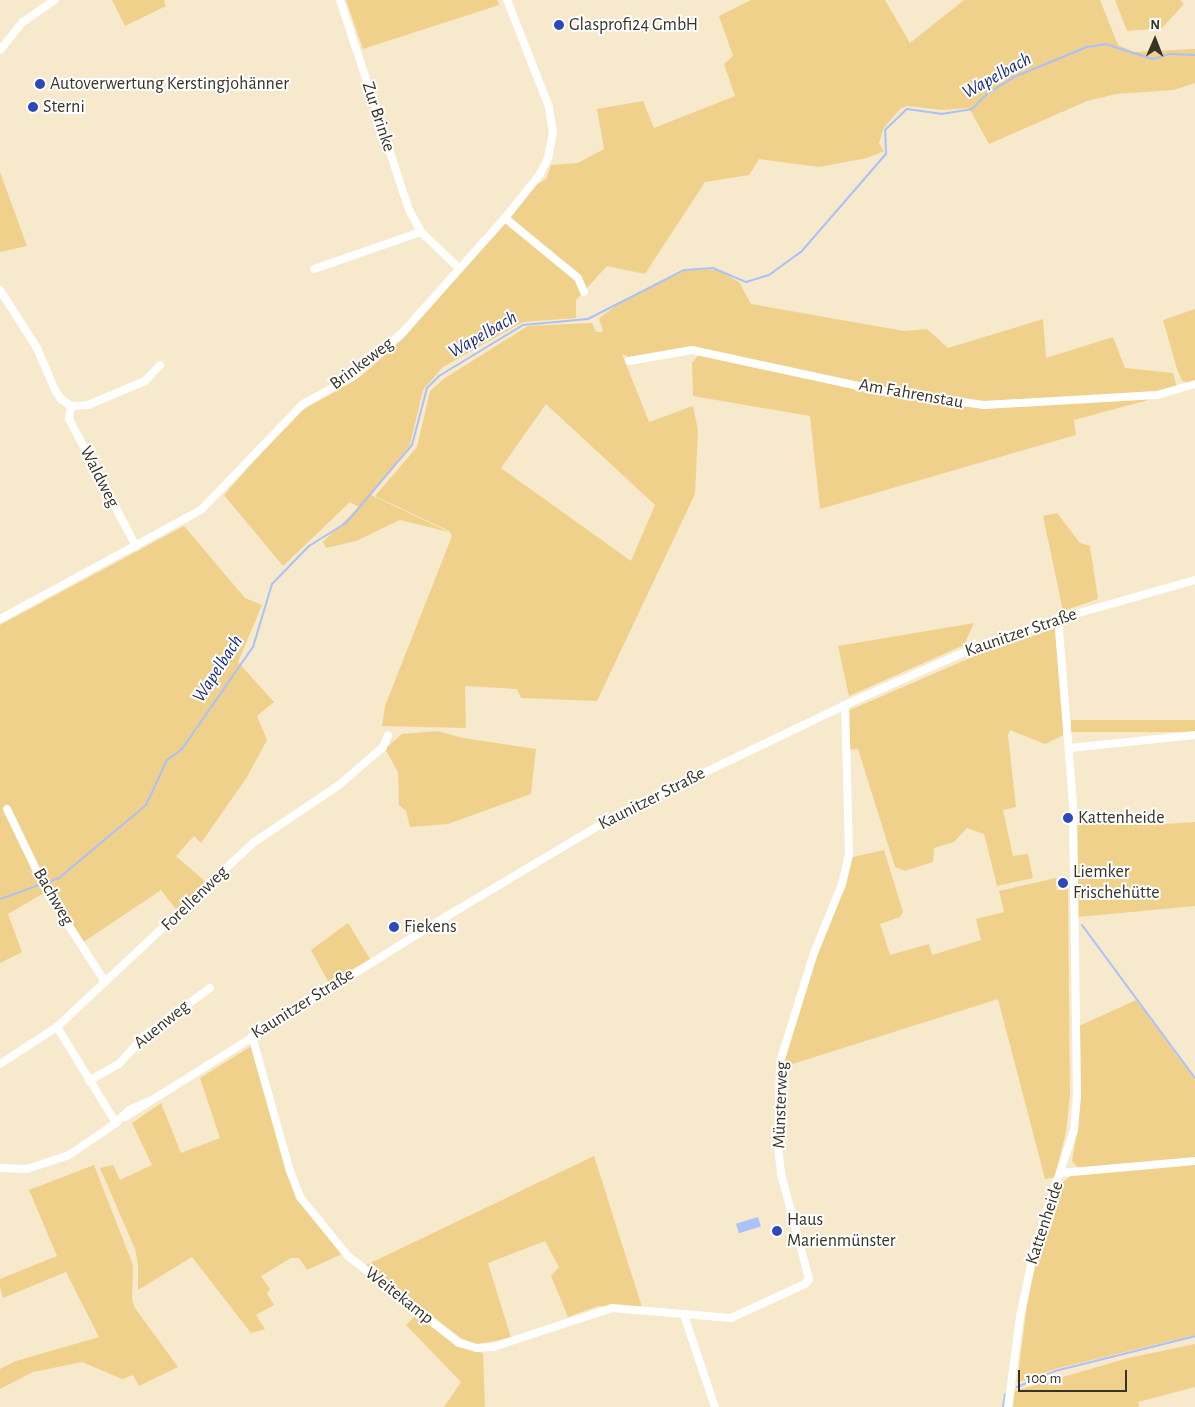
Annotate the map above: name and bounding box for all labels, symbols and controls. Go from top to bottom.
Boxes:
place label: Glasprofi24 GmbH [569,14,698,36]
north arrow [1130,15,1180,65]
text: N [1150,18,1160,32]
marker: Glasprofi24 GmbH [553,19,565,31]
water label: Wapelbach [958,48,1036,104]
place label: Autoverwertung Kerstingjohänner [50,73,289,95]
marker: Autoverwertung Kerstingjohänner [34,78,46,90]
street label: Zur Brinke [357,79,399,155]
place label: Sterni [43,96,85,118]
marker: Sterni [27,101,39,113]
water label: Wapelbach [445,306,521,364]
street label: Brinkeweg [326,333,398,395]
street label: Am Fahrenstau [857,374,965,414]
street label: Waldweg [74,443,124,511]
street label: Kaunitzer Straße [962,604,1080,662]
water label: Wapelbach [188,631,248,707]
street label: Kaunitzer Straße [595,763,709,835]
place label: Kattenheide [1078,807,1164,829]
marker: Kattenheide [1062,812,1074,824]
street label: Forellenweg [157,862,233,936]
place label: Liemker Frischehütte [1073,862,1160,904]
street label: Bachweg [28,864,78,930]
marker: Liemker Frischehütte [1057,877,1069,889]
place label: Fiekens [404,916,457,938]
marker: Fiekens [388,921,400,933]
street label: Kaunitzer Straße [248,964,358,1044]
street label: Auenweg [130,996,194,1054]
street label: Münsterweg [769,1061,793,1149]
street label: Kattenheide [1021,1179,1069,1267]
place label: Haus Marienmünster [787,1210,896,1252]
marker: Haus Marienmünster [771,1225,783,1237]
street label: Weitekamp [360,1262,438,1330]
scale bar [1020,1360,1129,1392]
text: 100 m [1026,1371,1061,1386]

